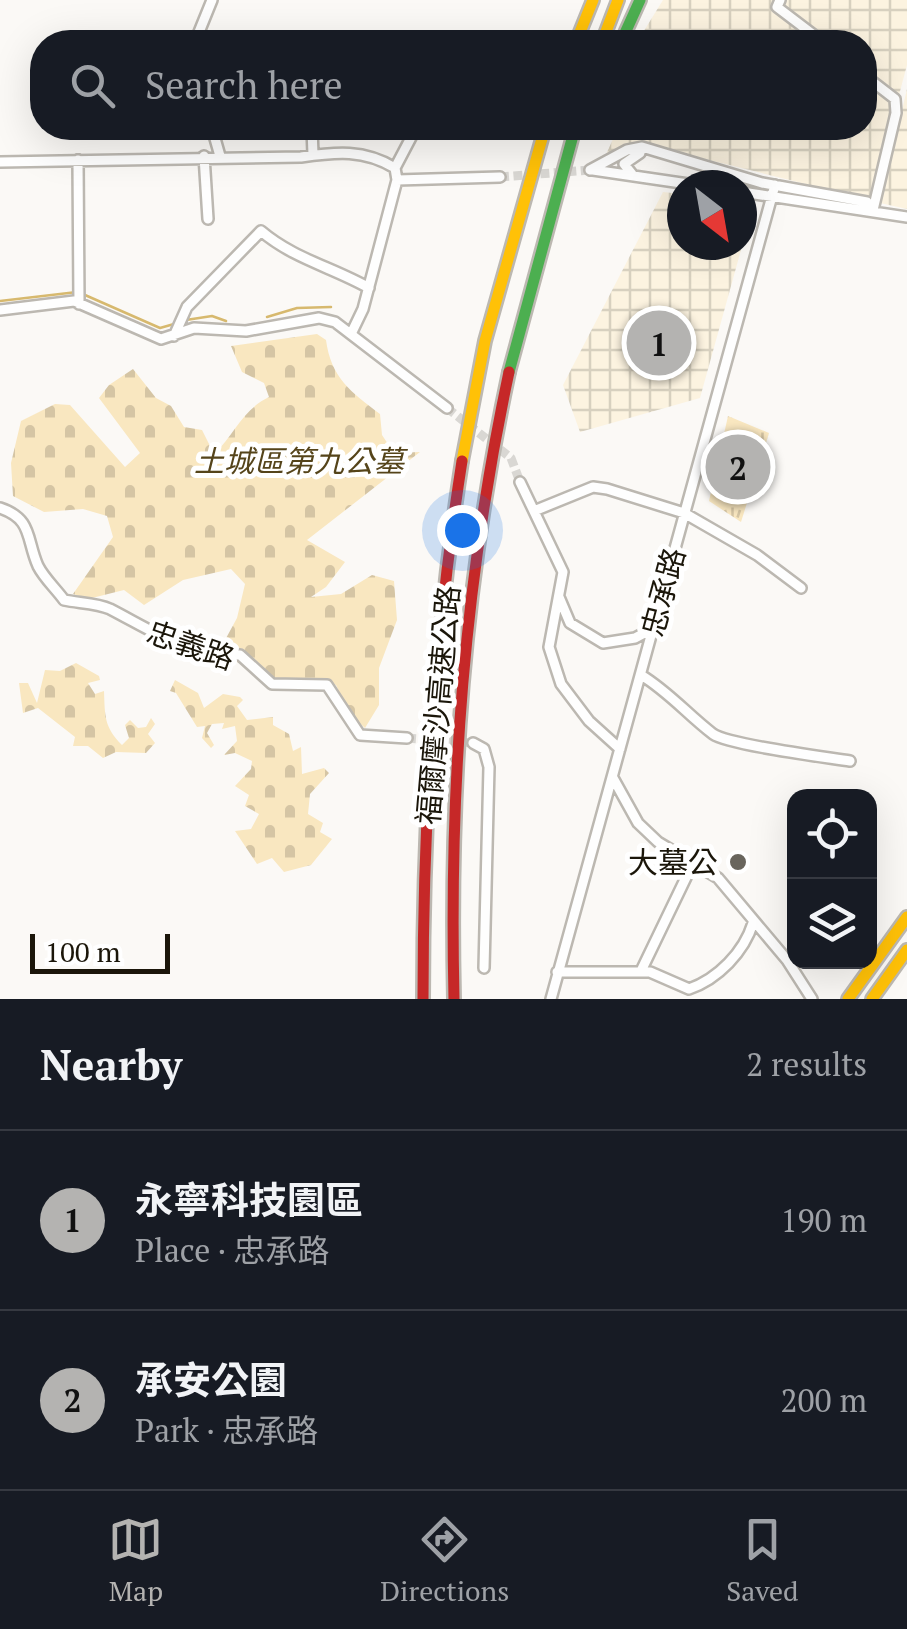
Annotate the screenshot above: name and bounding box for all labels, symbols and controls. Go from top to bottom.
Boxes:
search box [30,30,877,140]
icon: search [65,58,120,113]
text: Search here [145,60,343,110]
north arrow [667,170,757,260]
pin: 1 [626,306,692,380]
pin: 2 [706,430,770,504]
park label: 土城區第九公墓 [194,441,409,481]
your location [437,505,488,556]
street label: 忠承路 [632,543,694,641]
street label: 福爾摩沙高速公路 [408,584,468,826]
street label: 忠義路 [142,611,240,679]
map controls [787,789,877,969]
button: locate [787,789,877,879]
place label: 大墓公 [628,842,718,882]
marker: 大墓公 [727,851,749,873]
button: layers [787,879,877,969]
scale bar [30,929,170,974]
text: 100 m [45,933,121,970]
text: Nearby [40,1036,182,1092]
text: 2 results [746,1043,867,1085]
text: 永寧科技園區 [135,1175,363,1225]
text: 1 [63,1199,82,1241]
text: 190 m [780,1199,867,1241]
text: Place · 忠承路 [135,1229,330,1271]
text: 承安公園 [135,1355,287,1405]
text: 2 [63,1379,82,1421]
text: 200 m [780,1379,867,1421]
text: Park · 忠承路 [135,1409,318,1451]
tab: Map [108,1512,163,1609]
tab: Directions [380,1512,509,1609]
tab: Saved [726,1512,799,1609]

